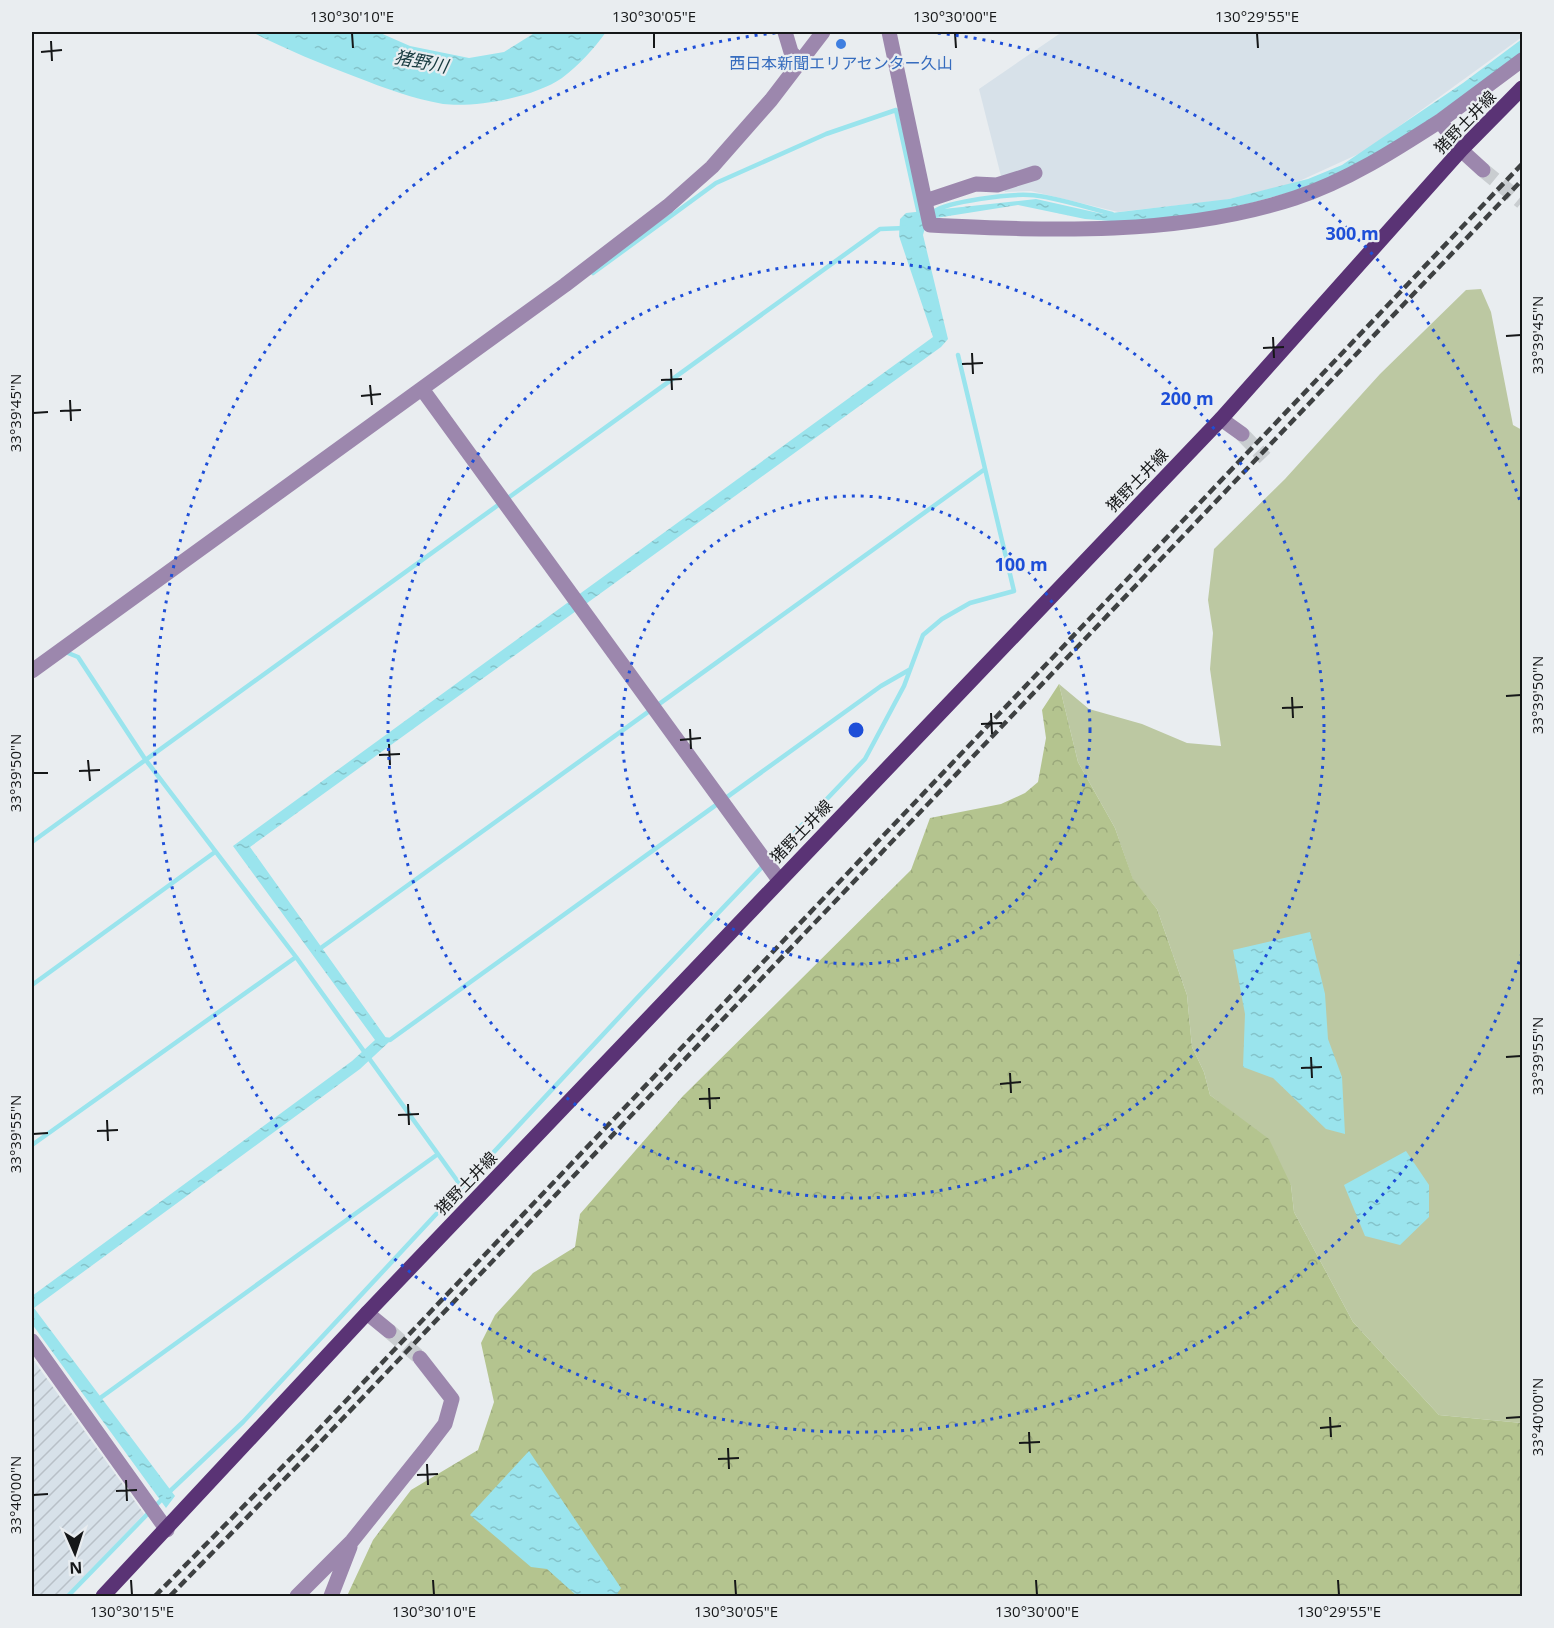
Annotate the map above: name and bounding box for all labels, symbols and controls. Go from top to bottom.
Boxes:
text: 130°30'10"E [310,6,394,26]
text: 130°30'05"E [612,6,696,26]
text: 130°30'00"E [913,6,997,26]
text: 130°29'55"E [1215,6,1299,26]
marker: 西日本新聞エリアセンター久山 [834,37,848,51]
water label: 猪野川 [392,44,452,78]
place label: 西日本新聞エリアセンター久山 [729,52,953,74]
street label: 猪野土井線 [1429,86,1501,158]
text: 300 m [1325,221,1379,245]
text: 33°39'45"N [1527,296,1547,374]
text: 33°39'45"N [5,374,25,452]
text: 200 m [1160,386,1214,410]
street label: 猪野土井線 [1101,444,1173,516]
text: 100 m [994,552,1048,576]
text: 33°39'50"N [1527,656,1547,734]
centre of rings [846,720,866,740]
text: 33°39'50"N [5,734,25,812]
street label: 猪野土井線 [765,795,837,867]
text: 33°39'55"N [1527,1017,1547,1095]
text: 33°39'55"N [5,1095,25,1173]
street label: 猪野土井線 [430,1147,502,1219]
text: 33°40'00"N [1527,1378,1547,1456]
text: 33°40'00"N [5,1456,25,1534]
north arrow [45,1523,105,1583]
text: N [69,1557,83,1579]
text: 130°30'15"E [90,1601,174,1621]
text: 130°30'10"E [392,1601,476,1621]
text: 130°30'05"E [694,1601,778,1621]
text: 130°30'00"E [995,1601,1079,1621]
text: 130°29'55"E [1297,1601,1381,1621]

